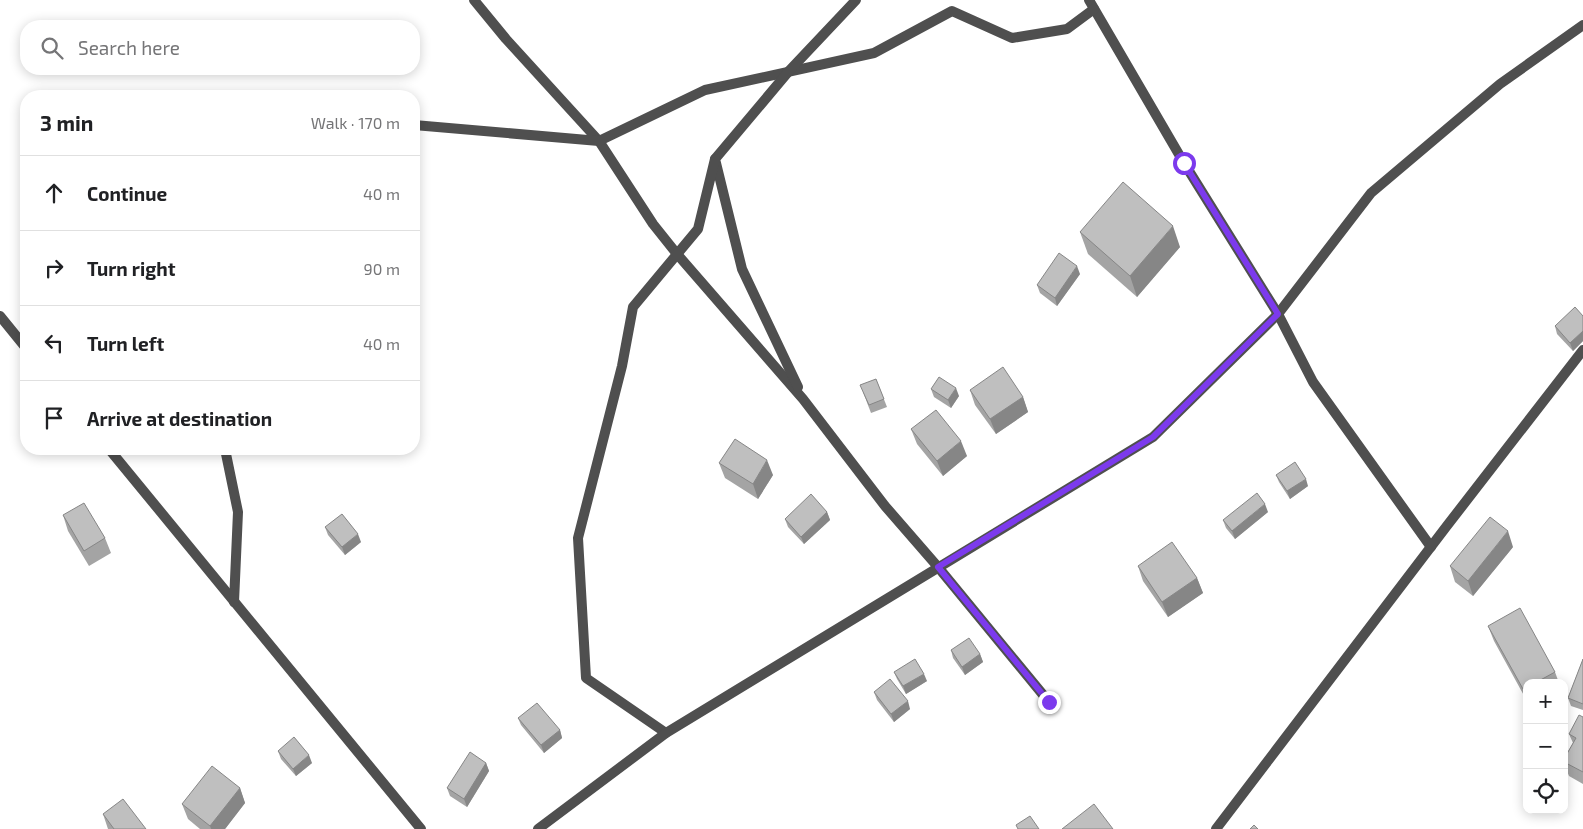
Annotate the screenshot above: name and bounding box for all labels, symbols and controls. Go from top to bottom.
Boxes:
search box [20,20,420,75]
icon: search [38,34,66,62]
text: Search here [78,36,180,59]
text: 3 min [40,110,93,135]
text: Walk · 170 m [311,113,400,132]
route start [1173,152,1196,175]
icon: ahead [40,179,68,207]
text: Continue [87,182,167,205]
text: 40 m [363,184,400,203]
icon: right [40,254,68,282]
text: Turn right [87,257,175,280]
text: 90 m [364,259,400,278]
icon: left [40,329,68,357]
text: Turn left [87,332,164,355]
text: 40 m [363,334,400,353]
icon: arrive [40,404,68,432]
text: Arrive at destination [87,407,272,430]
map controls [1523,679,1568,814]
button: + [1523,679,1568,724]
route end [1038,691,1061,714]
button: − [1523,724,1568,769]
button: locate [1523,769,1568,814]

